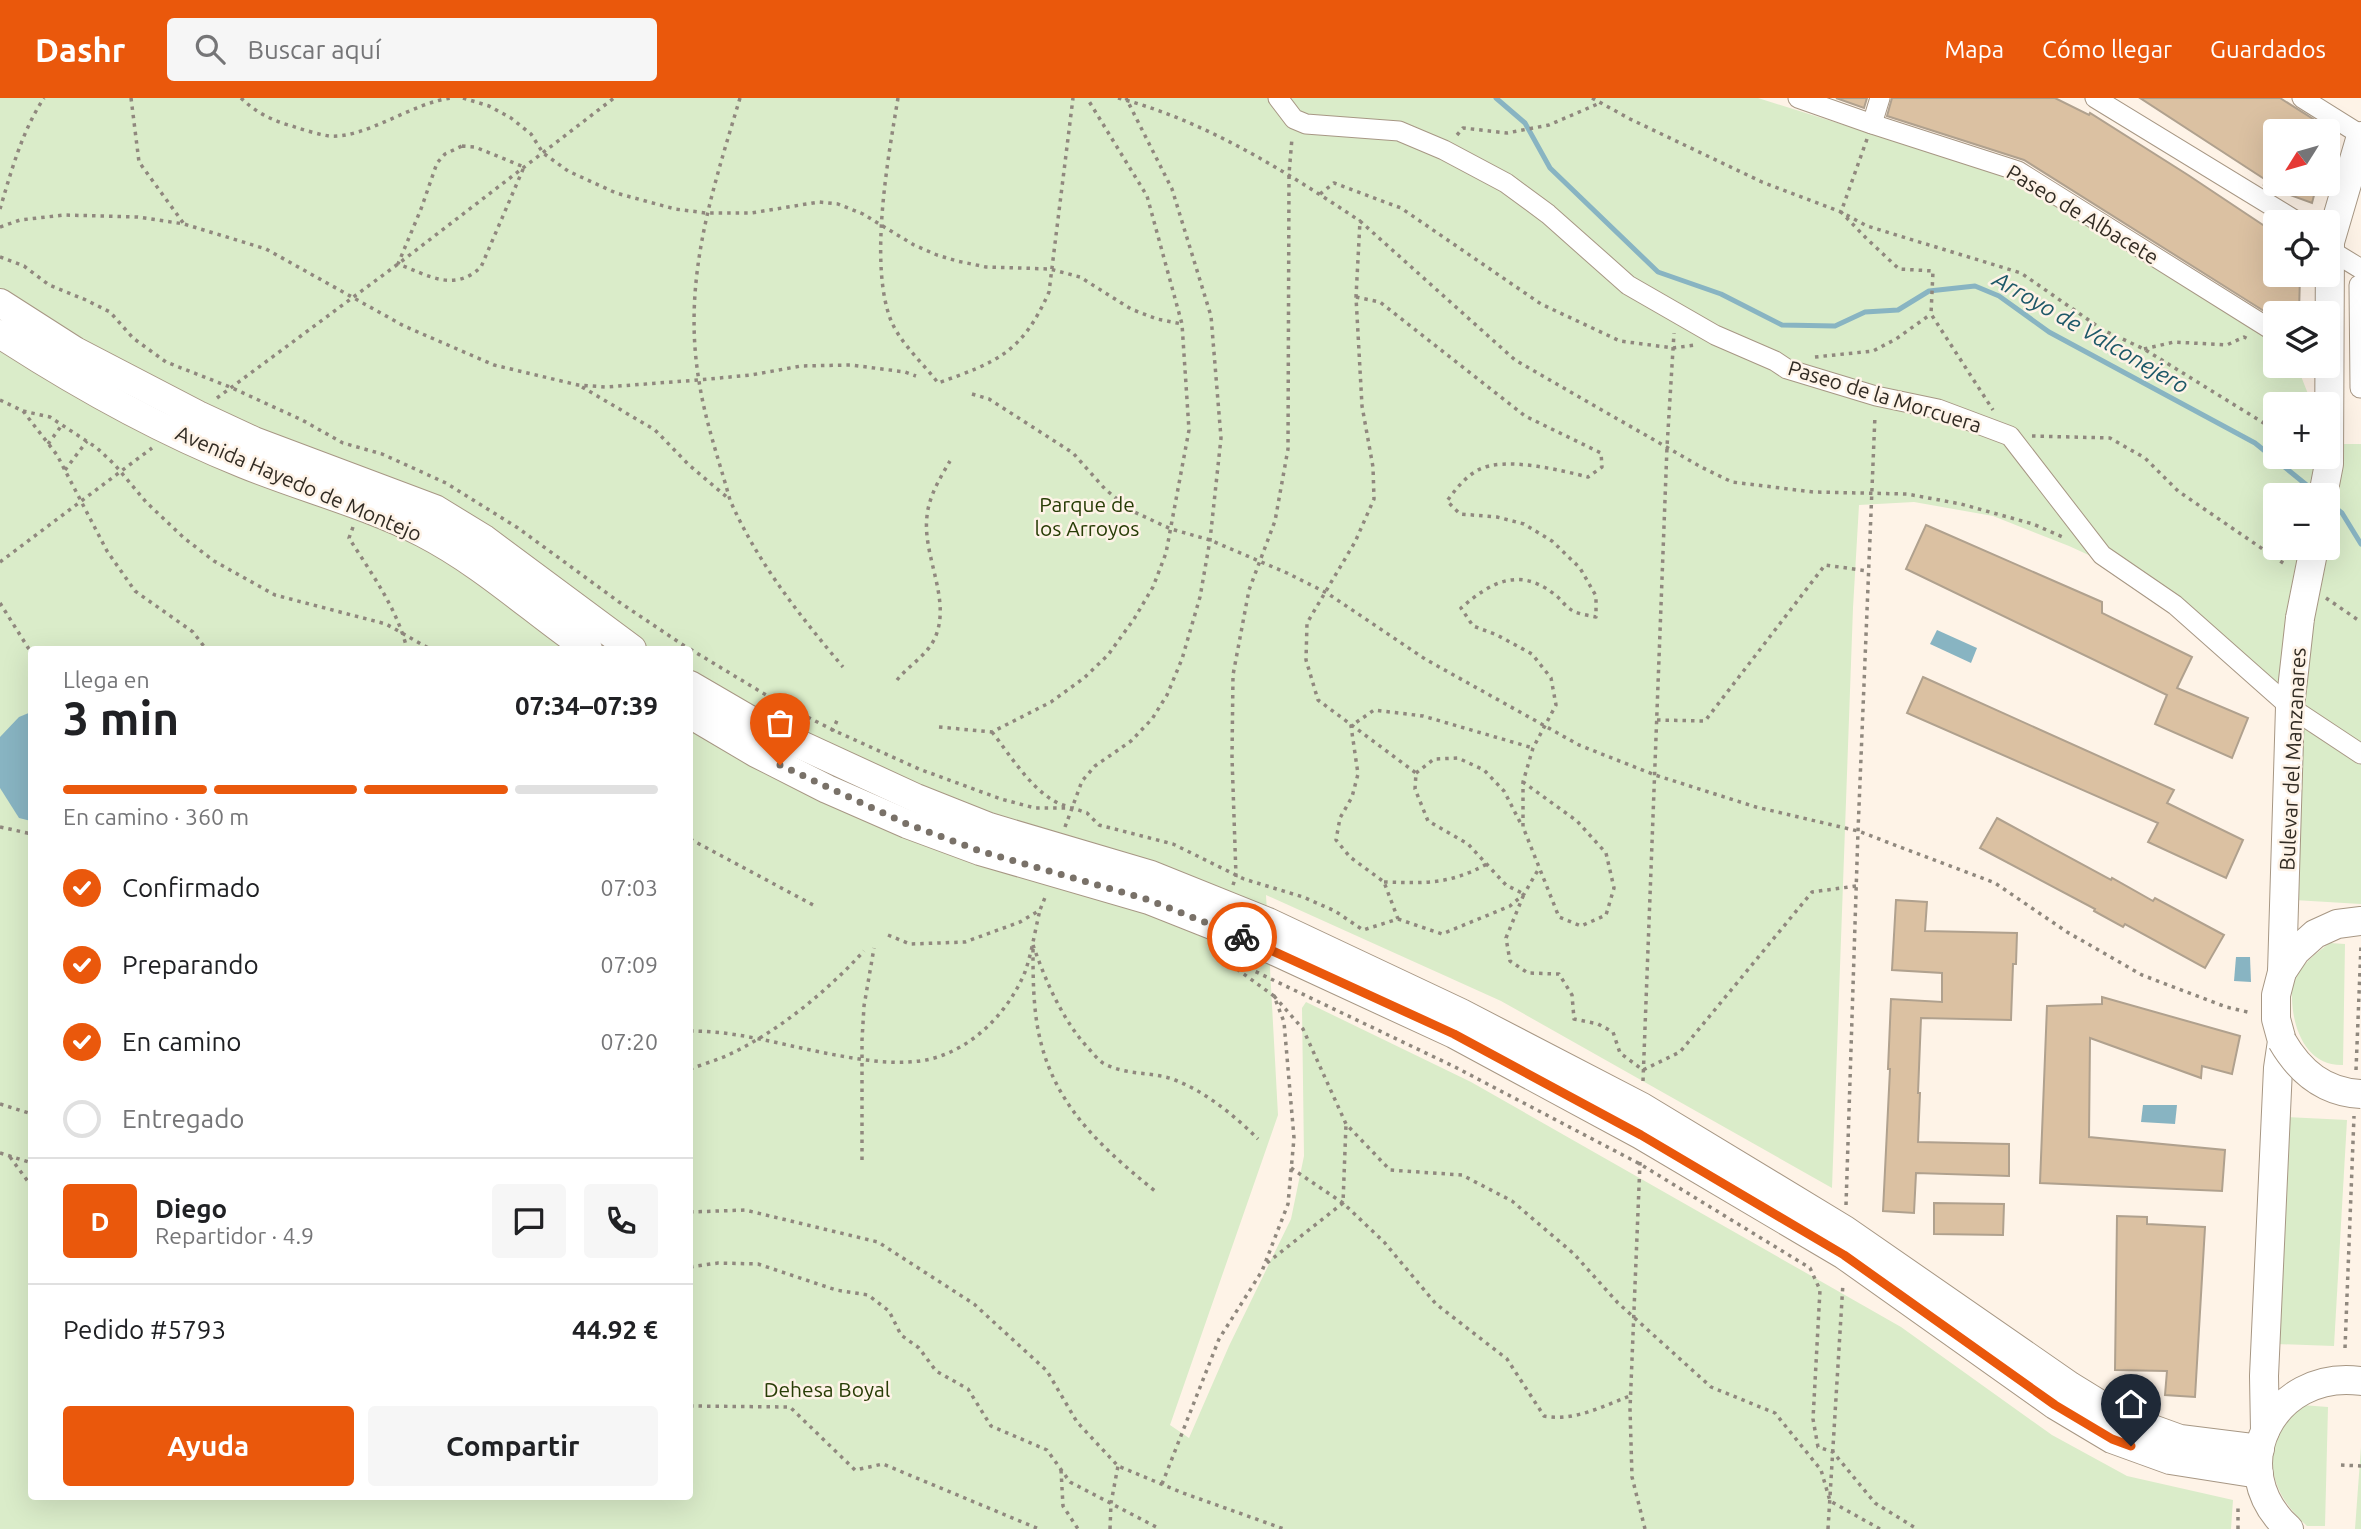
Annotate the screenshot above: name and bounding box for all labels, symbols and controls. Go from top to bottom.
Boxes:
search box [167,18,657,81]
icon: search [191,30,229,68]
text: Dashr [35,31,125,68]
text: Buscar aquí [247,35,381,64]
text: Mapa [1944,36,2004,63]
text: Cómo llegar [2042,36,2172,63]
text: Guardados [2210,36,2326,63]
north arrow [2263,119,2340,196]
map controls [2263,119,2340,560]
street label: Paseo de Albacete [2003,159,2163,269]
button: locate [2263,210,2340,287]
water label: Arroyo de Valconejero [1988,265,2193,398]
button: layers [2263,301,2340,378]
street label: Paseo de la Morcuera [1785,355,1985,437]
button: + [2263,392,2340,469]
street label: Avenida Hayedo de Montejo [172,420,426,546]
button: − [2263,483,2340,560]
park label: Parque de los Arroyos [1035,492,1139,540]
street label: Bulevar del Manzanares [2274,647,2310,871]
text: Llega en [63,667,150,692]
text: 07:34–07:39 [515,691,658,720]
text: 3 min [63,692,179,744]
pin [750,693,810,765]
icon: bag [761,704,799,742]
text: En camino · 360 m [63,804,249,829]
icon: check [63,869,101,907]
text: Confirmado [122,873,260,902]
text: 07:03 [600,875,658,900]
courier [1207,902,1277,972]
icon: bike [1223,918,1261,956]
icon: check [63,946,101,984]
text: Preparando [122,950,259,979]
text: 07:09 [600,952,658,977]
icon: check [63,1023,101,1061]
text: En camino [122,1027,242,1056]
text: 07:20 [600,1029,658,1054]
text: Entregado [122,1104,245,1133]
button: chat [492,1184,566,1258]
button: phone [584,1184,658,1258]
text: Diego [155,1194,227,1223]
text: D [91,1207,109,1236]
text: Repartidor · 4.9 [155,1223,314,1248]
text: Pedido #5793 [63,1315,226,1344]
text: 44.92 € [572,1315,658,1344]
pin [2101,1374,2161,1446]
park label: Dehesa Boyal [764,1377,890,1401]
icon: home [2112,1385,2150,1423]
button: Ayuda [63,1406,354,1486]
button: Compartir [368,1406,658,1486]

